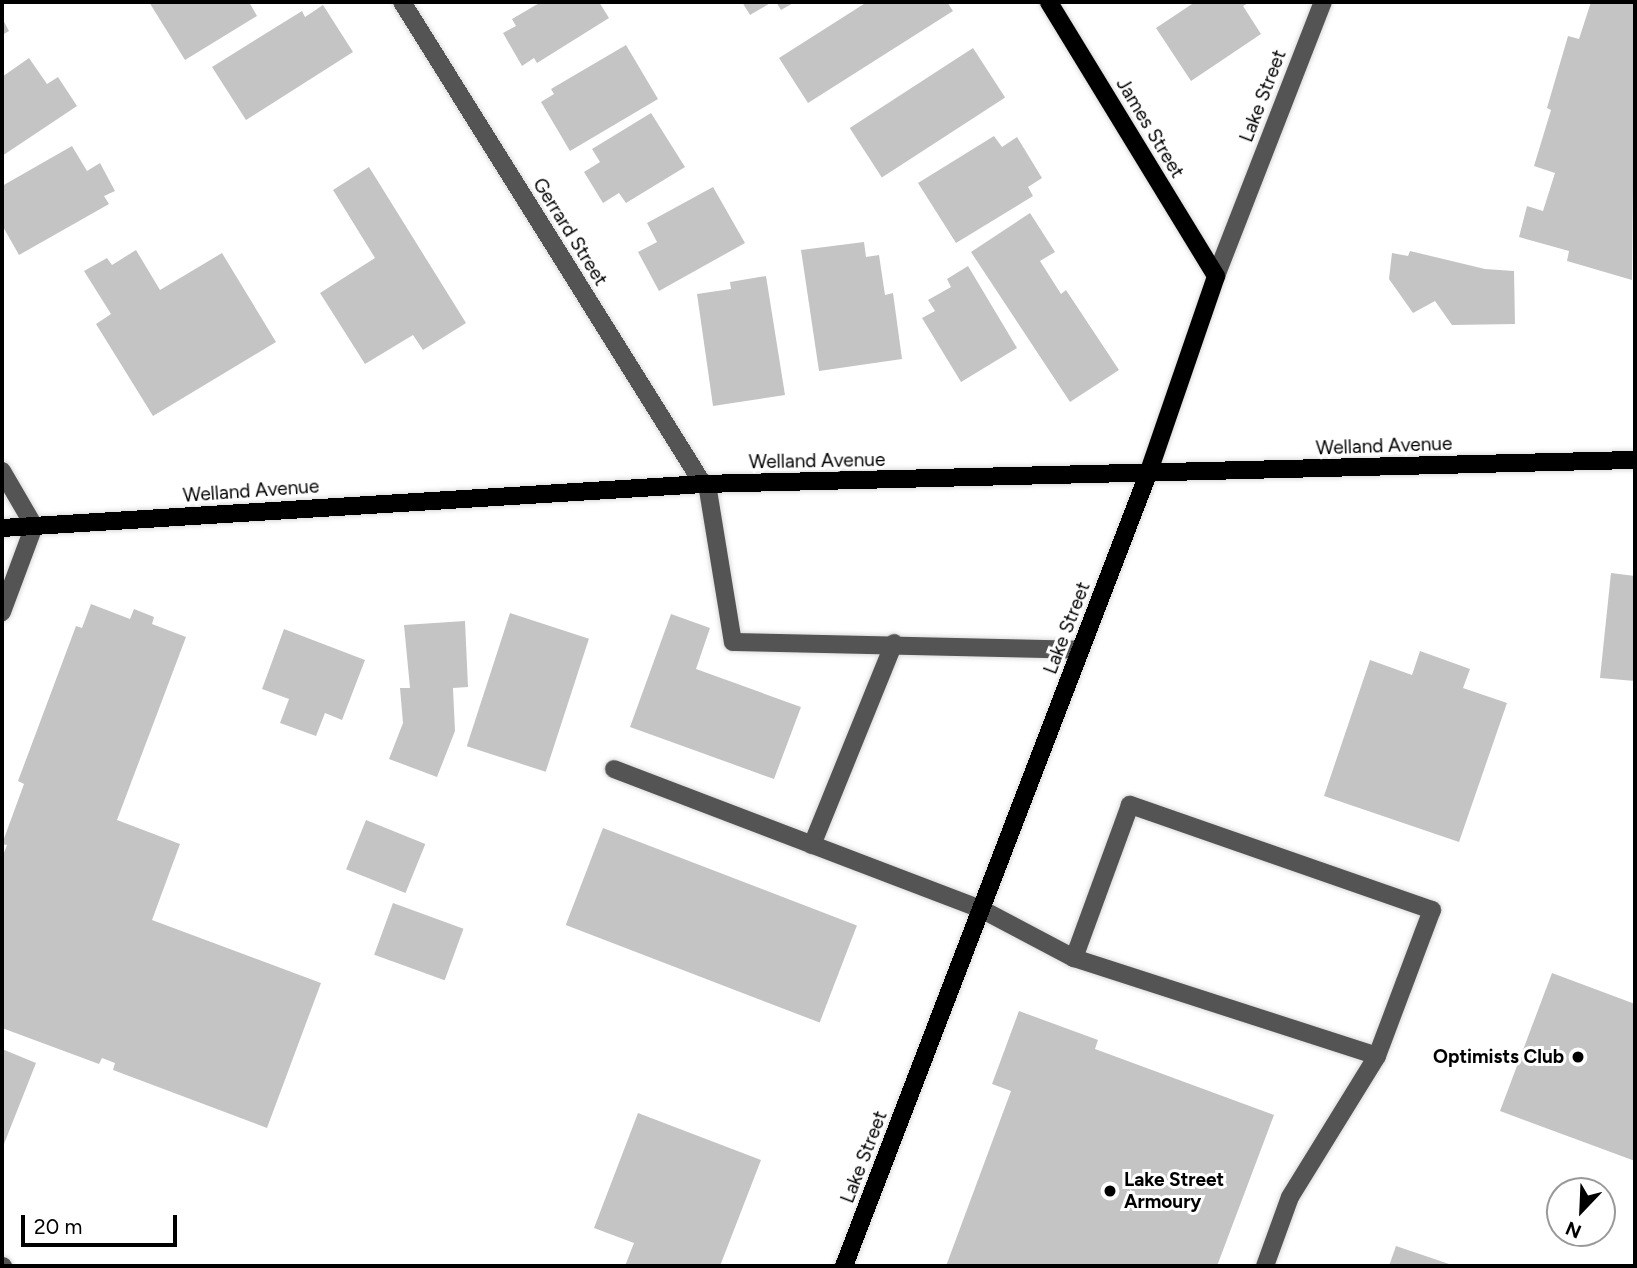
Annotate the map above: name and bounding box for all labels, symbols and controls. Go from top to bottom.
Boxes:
street label: Lake Street [1235,47,1291,145]
street label: James Street [1111,74,1189,182]
street label: Gerrard Street [528,174,612,290]
street label: Welland Avenue [1315,432,1453,460]
street label: Welland Avenue [749,448,885,474]
street label: Welland Avenue [182,475,320,507]
street label: Lake Street [1039,579,1095,677]
place label: Optimists Club [1433,1046,1564,1068]
marker: Optimists Club [1570,1049,1586,1065]
street label: Lake Street [836,1108,892,1206]
place label: Lake Street Armoury [1124,1169,1224,1213]
north arrow [1546,1177,1616,1247]
marker: Lake Street Armoury [1102,1183,1118,1199]
scale bar [24,1202,180,1246]
text: 20 m [34,1214,82,1239]
text: N [1562,1216,1585,1243]

